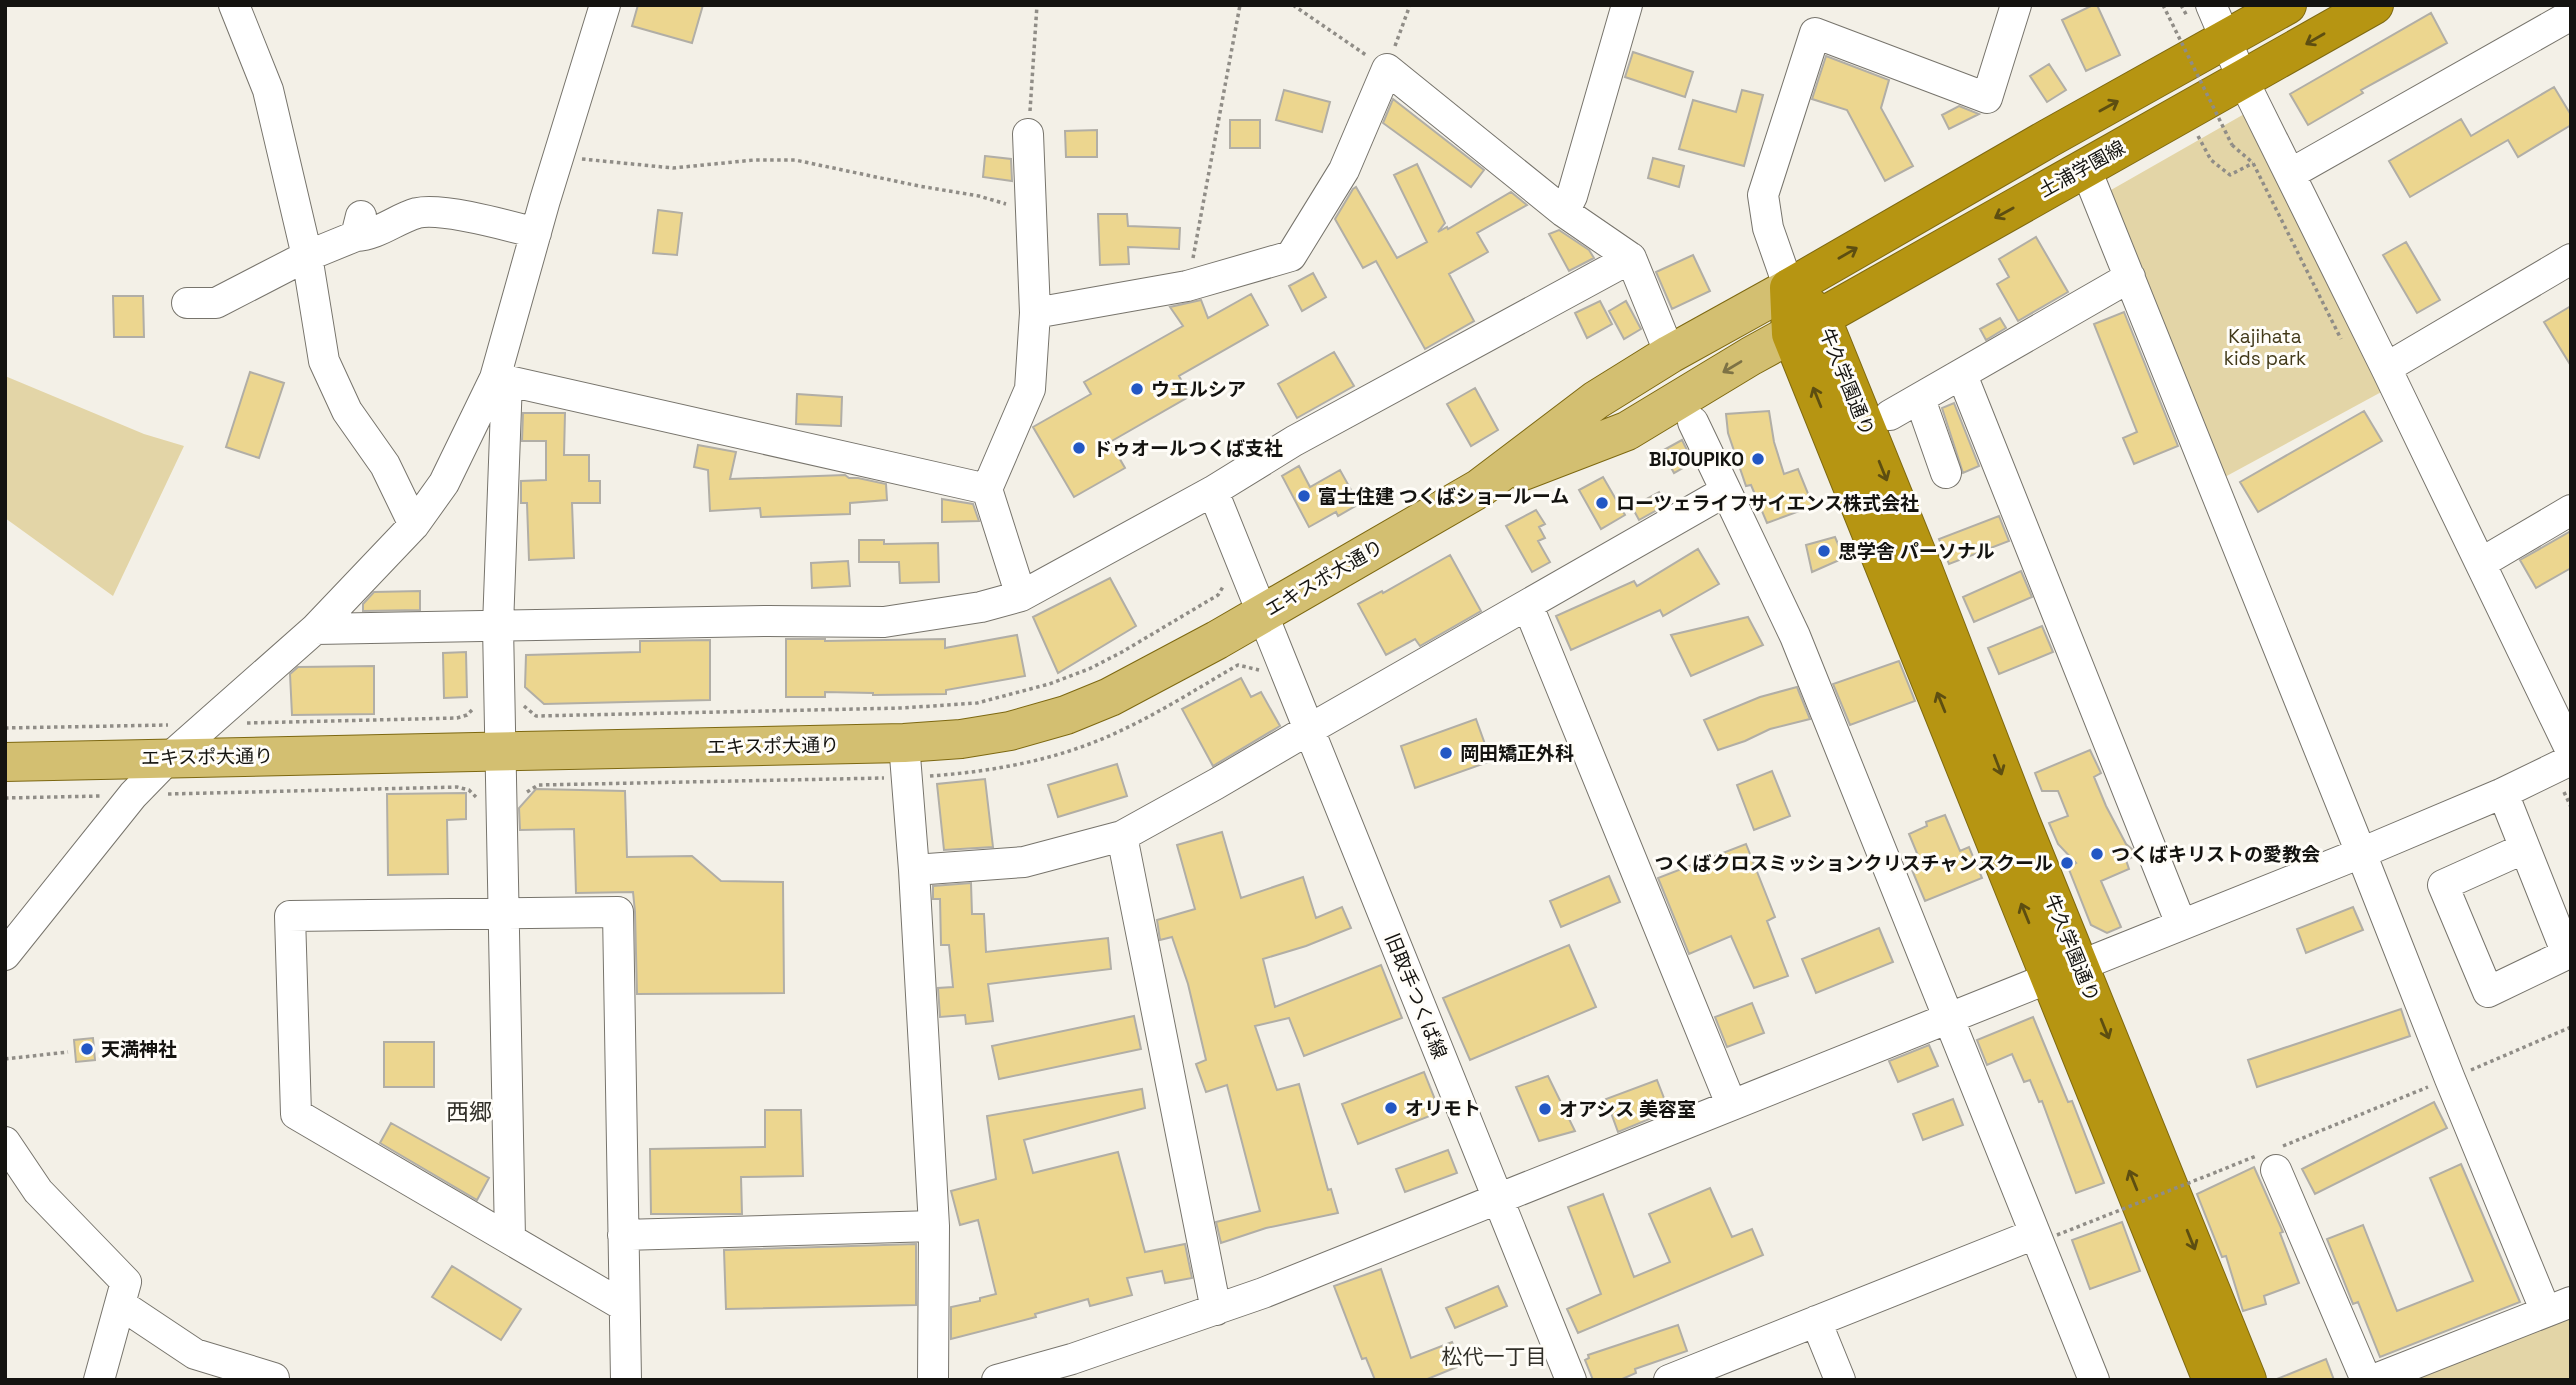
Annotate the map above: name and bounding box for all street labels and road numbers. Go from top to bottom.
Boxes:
street label: 土浦学園線 [2034,135,2130,203]
street label: 牛久学園通り [1814,324,1880,440]
street label: エキスポ大通り [1260,534,1388,622]
street label: エキスポ大通り [707,732,839,760]
street label: エキスポ大通り [141,743,273,771]
street label: 牛久学園通り [2039,890,2105,1006]
street label: 旧取手つくば線 [1379,930,1453,1062]

